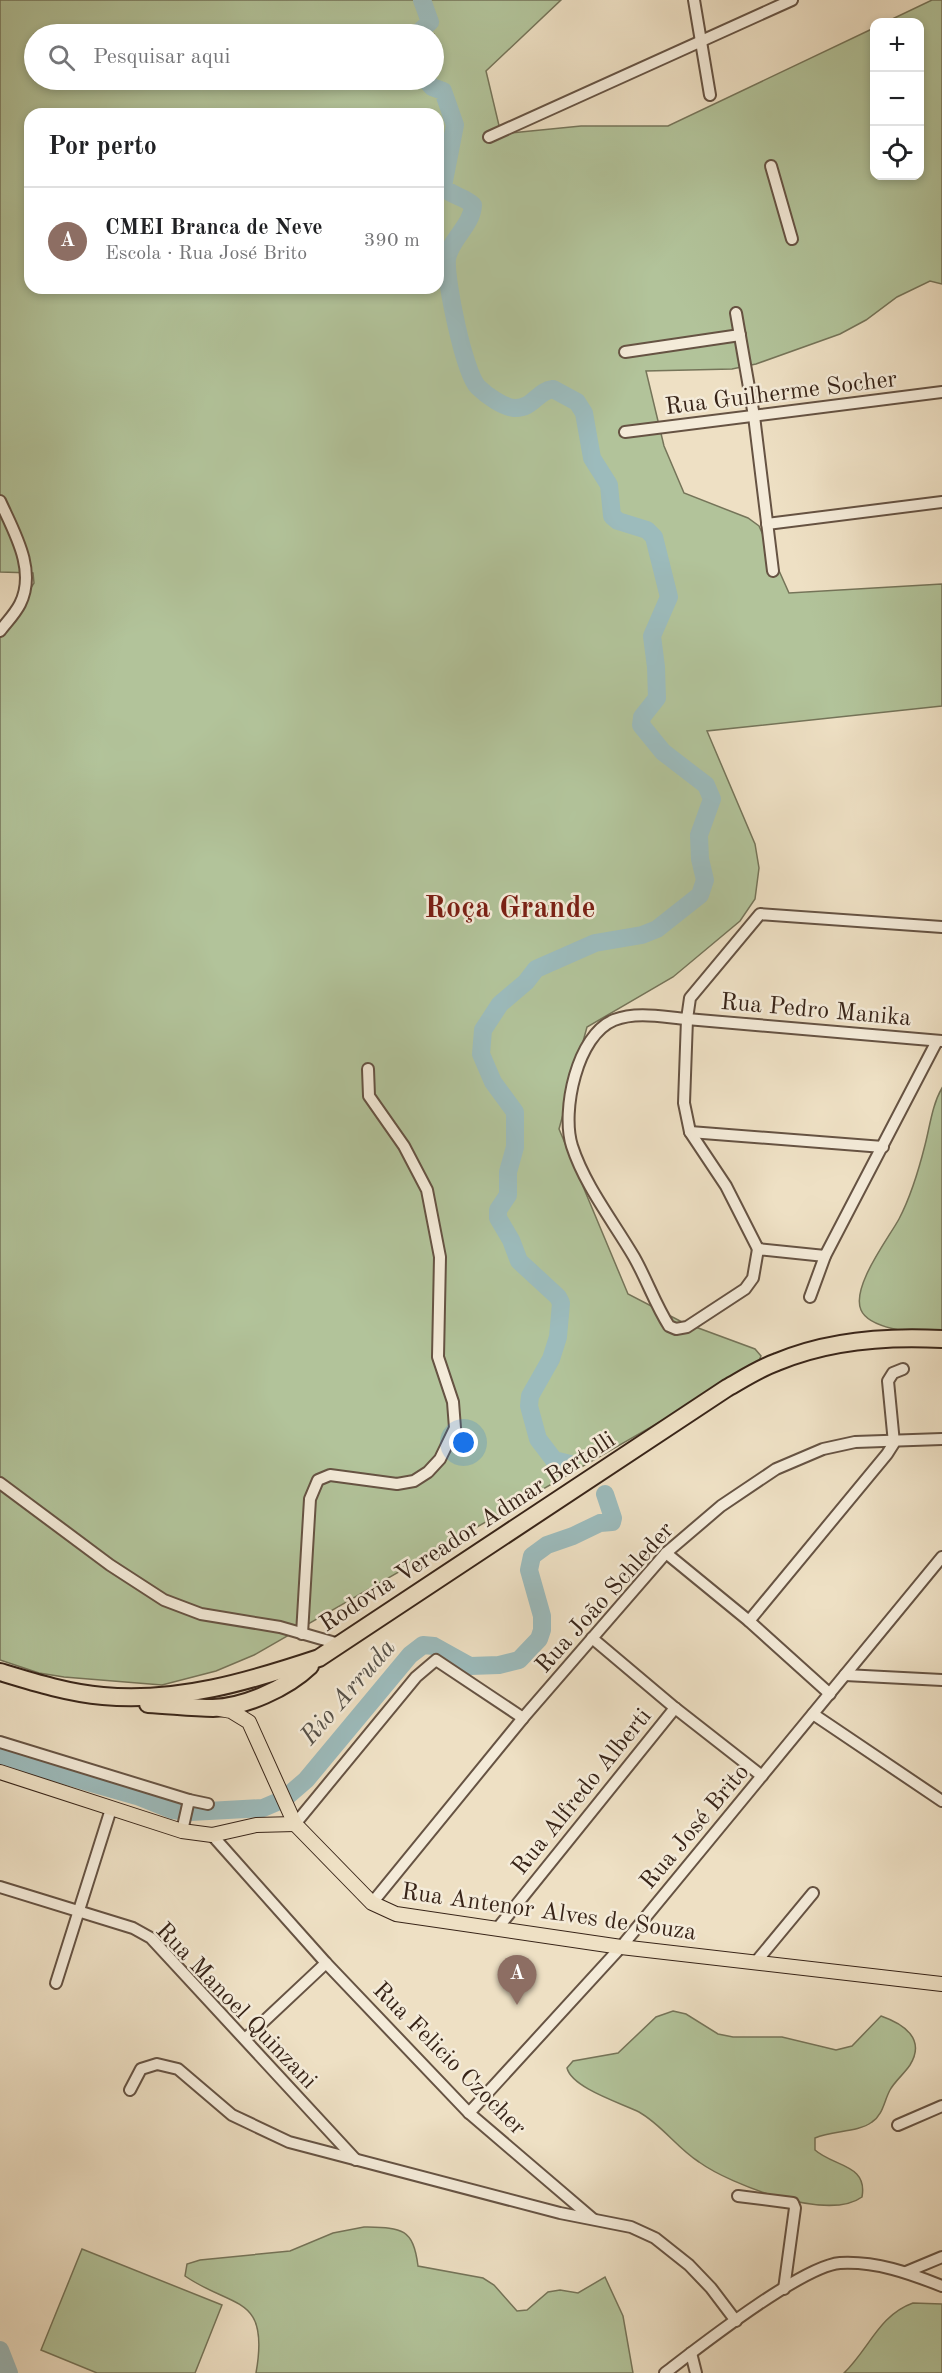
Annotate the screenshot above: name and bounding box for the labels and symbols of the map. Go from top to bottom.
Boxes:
street label: Rua Guilherme Socher [664,368,899,420]
district label: Roça Grande [424,894,596,924]
street label: Rua Pedro Manika [719,991,912,1031]
street label: Rodovia Vereador Admar Bertolli [316,1428,620,1637]
your location [449,1428,478,1457]
street label: Rua João Schleder [532,1518,679,1678]
water label: Rio Arruda [295,1634,401,1751]
street label: Rua Alfredo Alberti [508,1705,657,1880]
street label: Rua José Brito [637,1760,754,1894]
street label: Rua Antenor Alves de Souza [400,1880,698,1946]
street label: Rua Manoel Quinzani [150,1919,321,2094]
pin: A [498,1956,536,2005]
street label: Rua Felicio Czocher [367,1978,530,2141]

